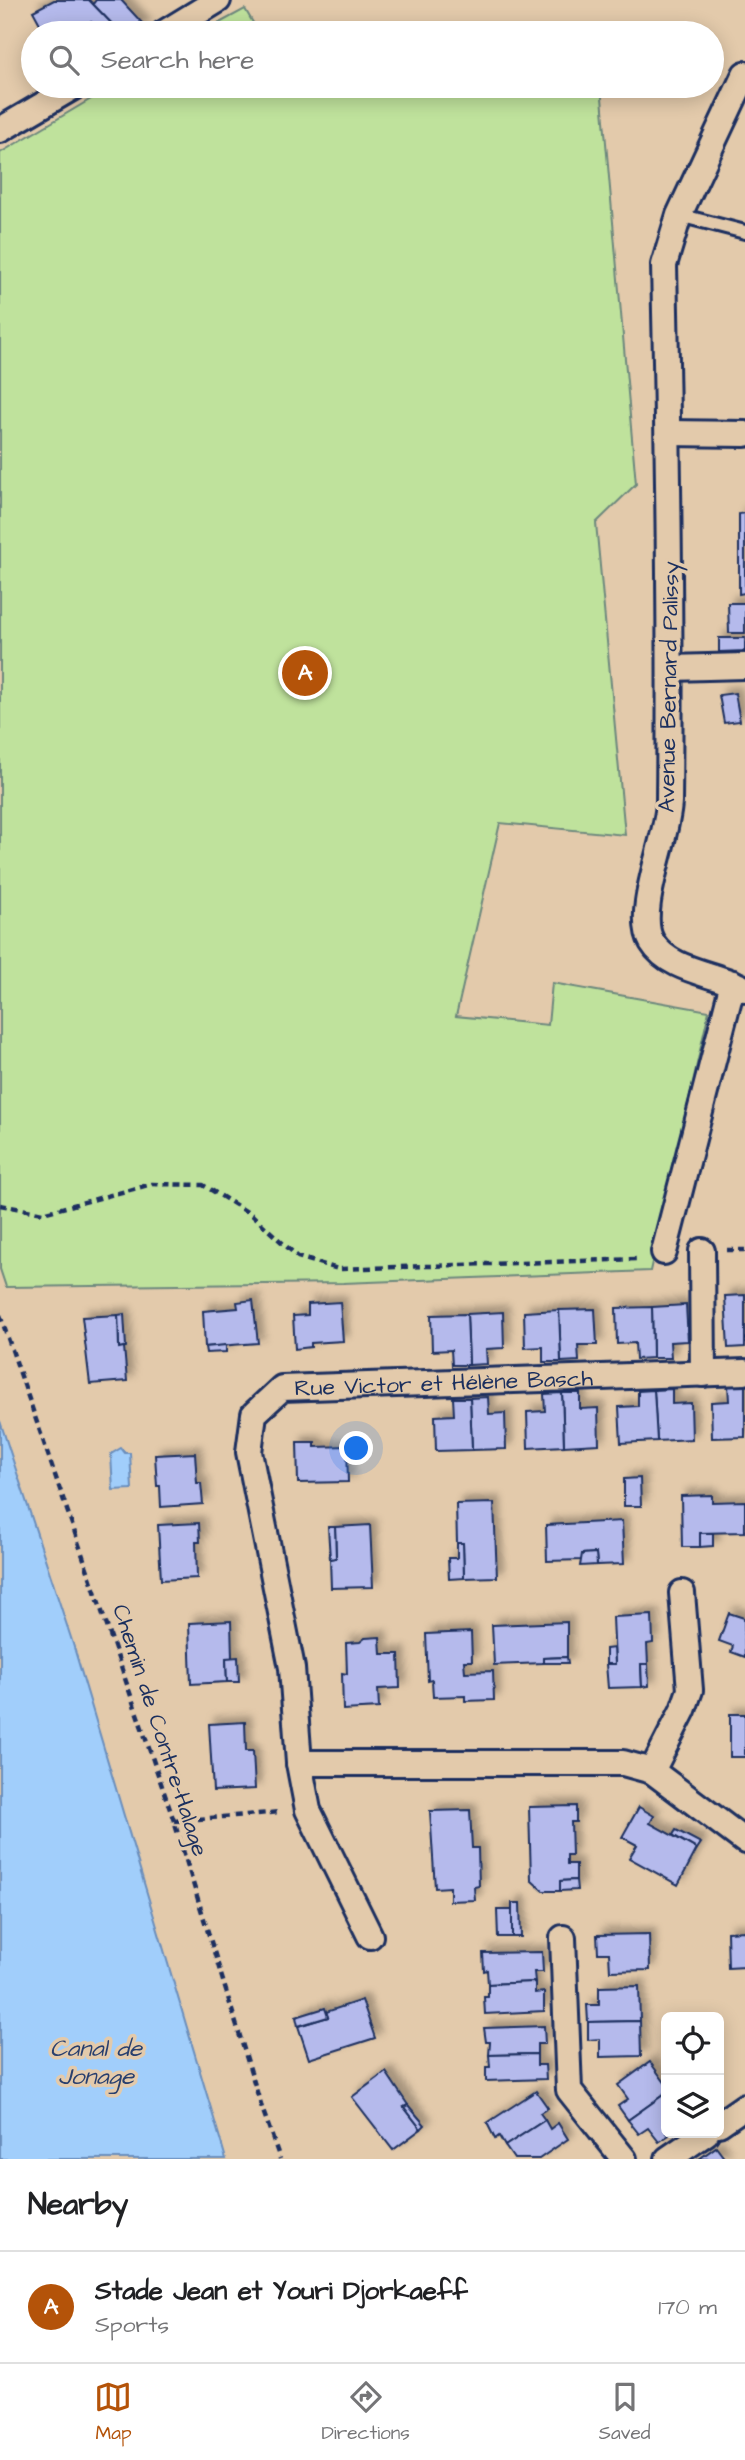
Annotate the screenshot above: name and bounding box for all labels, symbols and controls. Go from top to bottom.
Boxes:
search box [21,21,724,98]
icon: search [45,41,83,79]
text: Search here [101,42,254,78]
street label: Avenue Bernard Palissy [651,561,688,813]
pin: A [282,647,328,699]
street label: Rue Victor et Hélène Basch [294,1362,594,1405]
your location [339,1431,373,1465]
street label: Chemin de Contre-Halage [103,1600,216,1861]
map controls [661,2012,724,2138]
button: locate [661,2012,724,2075]
water label: Canal de Jonage [50,2032,143,2095]
button: layers [661,2075,724,2138]
text: Nearby [28,2184,128,2226]
text: Stade Jean et Youri Djorkaeff [95,2273,468,2309]
text: A [44,2291,58,2323]
text: 170 m [658,2291,717,2323]
text: Sports [95,2309,169,2341]
tab: Map [94,2378,132,2447]
tab: Directions [321,2378,410,2447]
tab: Saved [599,2378,650,2447]

